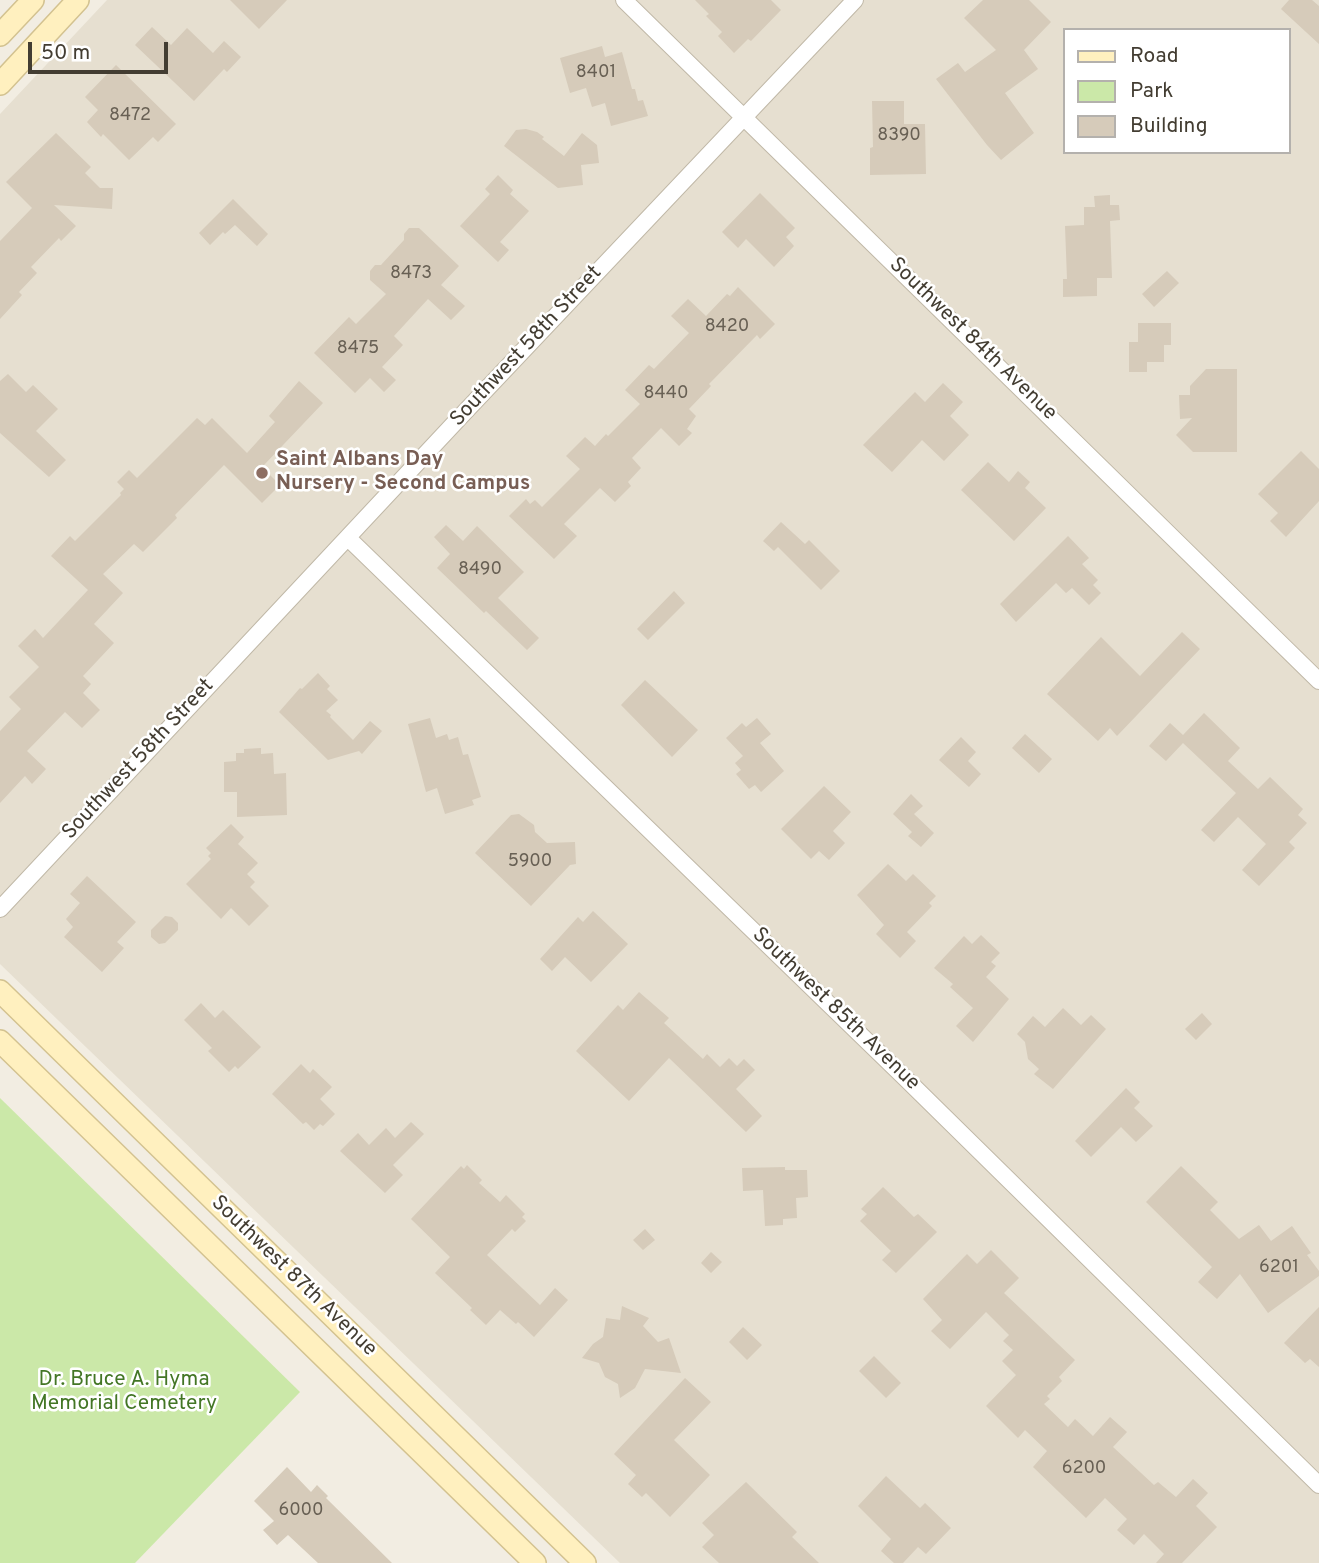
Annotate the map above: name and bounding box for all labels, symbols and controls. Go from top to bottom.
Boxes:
scale bar [32,28,172,72]
legend [1064,28,1291,154]
text: 50 m [41,40,90,67]
text: Road [1130,43,1179,70]
house number: 8401 [576,62,616,84]
text: Park [1130,78,1173,105]
house number: 8472 [109,105,151,127]
text: Building [1130,113,1208,140]
house number: 8390 [877,125,921,147]
street label: Southwest 84th Avenue [883,253,1061,427]
street label: Southwest 58th Street [446,261,608,433]
house number: 8473 [390,263,432,285]
house number: 8420 [705,316,749,338]
house number: 8475 [337,338,379,360]
house number: 8440 [644,383,688,405]
place label: Saint Albans Day Nursery - Second Campus [276,448,530,498]
marker: Saint Albans Day Nursery - Second Campus [254,465,270,481]
house number: 8490 [458,559,502,581]
street label: Southwest 58th Street [58,674,220,846]
house number: 5900 [508,851,552,873]
street label: Southwest 85th Avenue [746,923,924,1097]
street label: Southwest 87th Avenue [205,1191,381,1363]
house number: 6201 [1259,1257,1299,1279]
park label: Dr. Bruce A. Hyma Memorial Cemetery [31,1368,217,1418]
house number: 6200 [1062,1458,1106,1480]
house number: 6000 [278,1500,324,1522]

